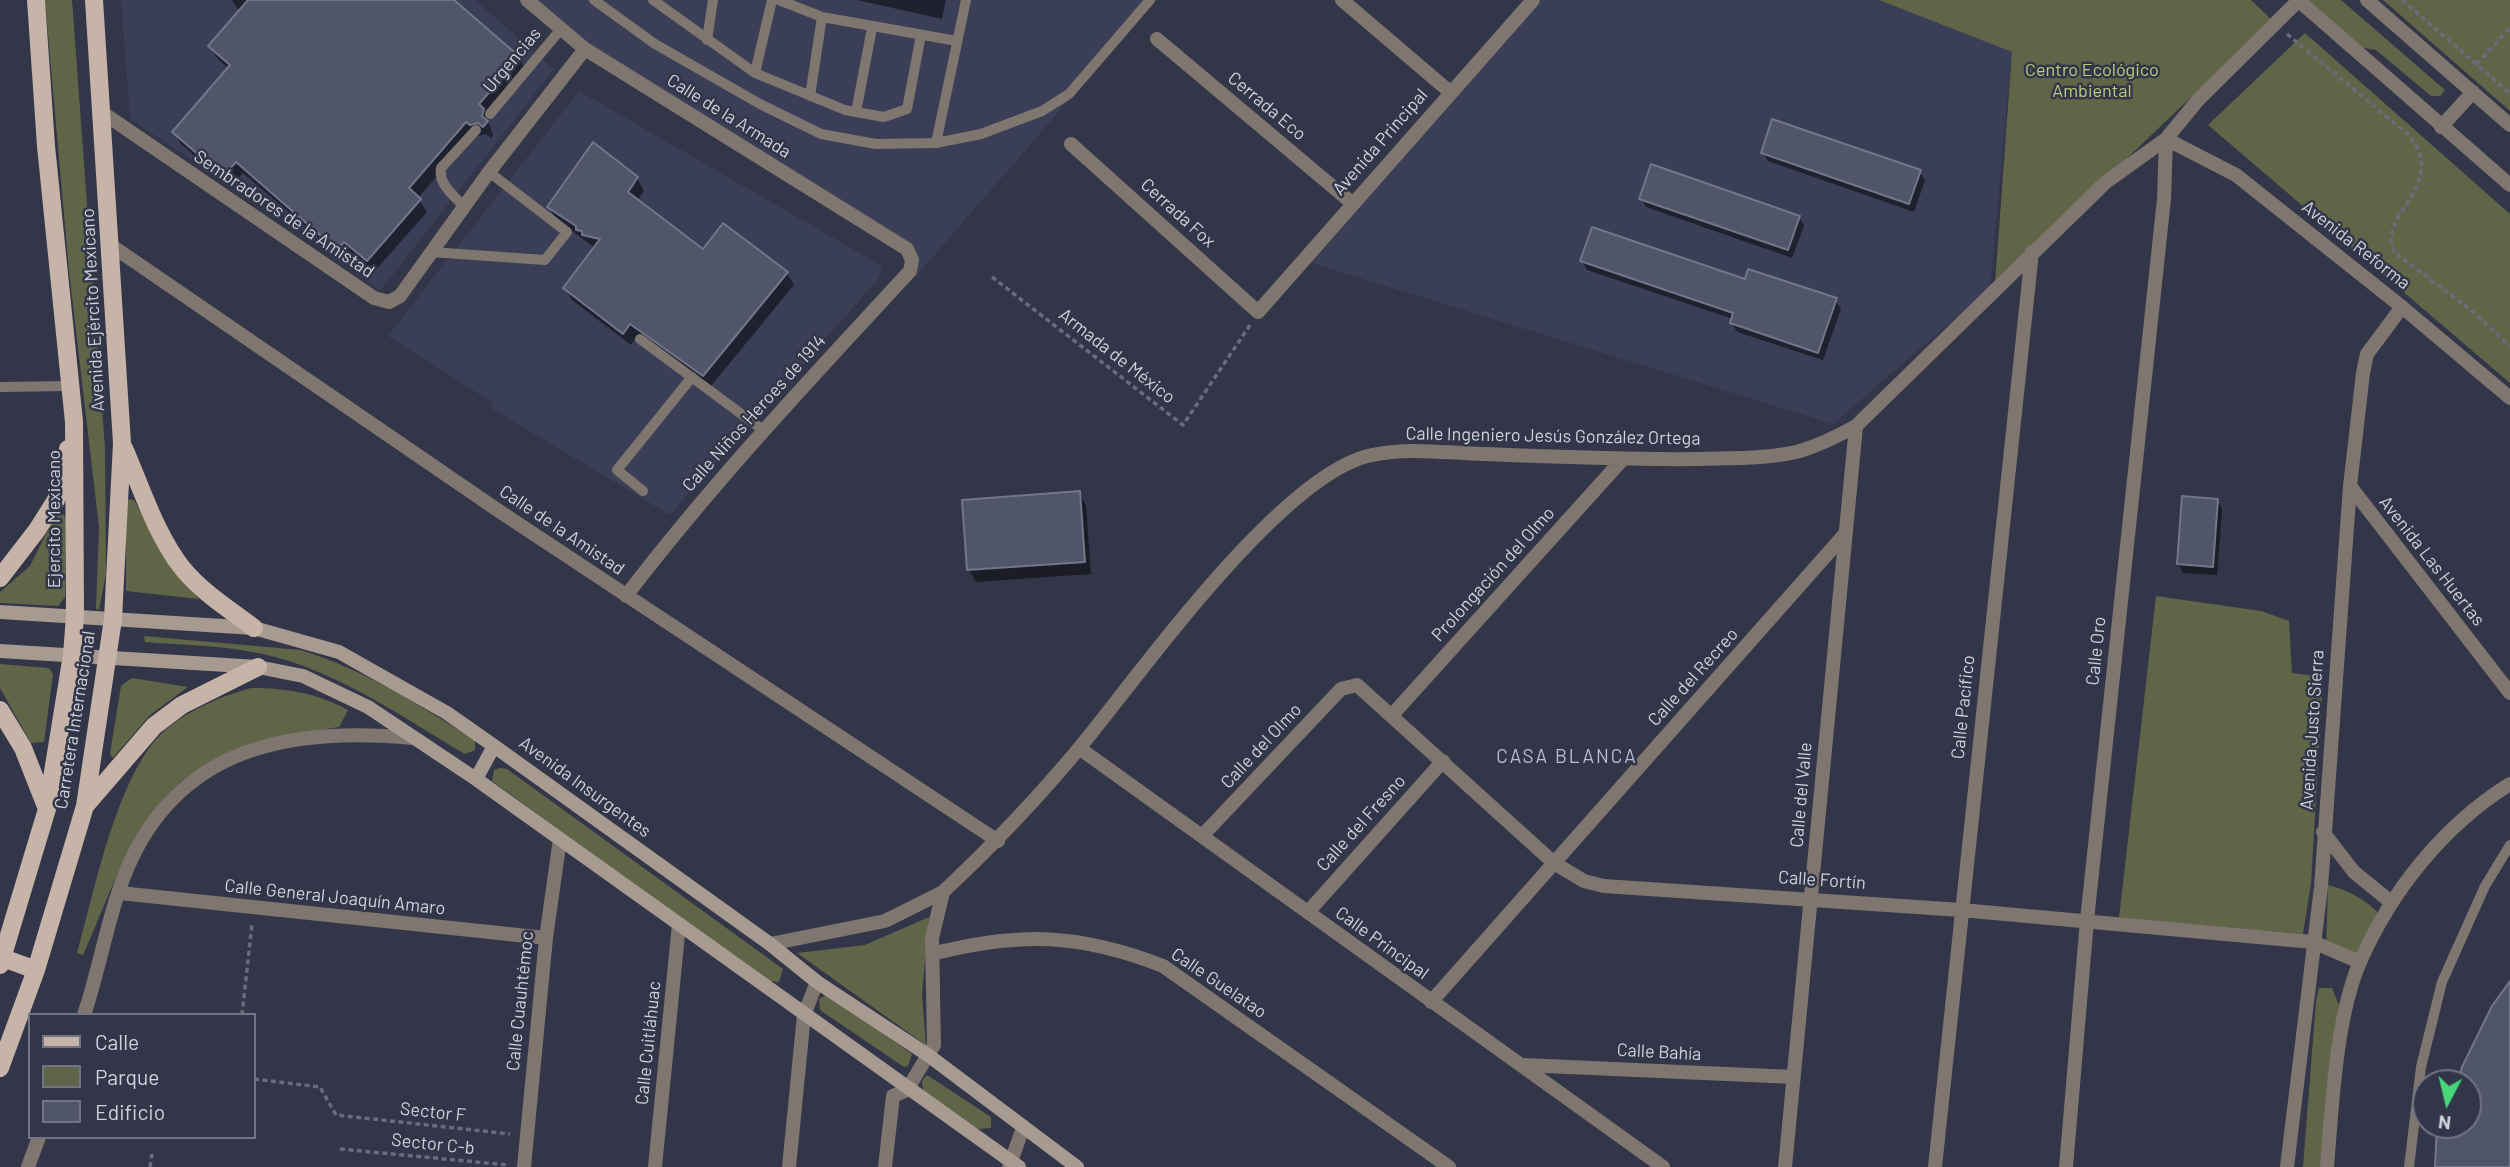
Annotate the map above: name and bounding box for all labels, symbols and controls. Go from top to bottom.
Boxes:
street label: Urgencias [478,23,546,97]
park label: Centro Ecológico Ambiental [2025,59,2159,102]
street label: Cerrada Eco [1224,67,1310,145]
street label: Calle de la Armada [663,69,795,163]
street label: Avenida Principal [1328,84,1432,200]
street label: Sembradores de la Amistad [190,146,378,282]
street label: Cerrada Fox [1136,174,1220,252]
street label: Avenida Reforma [2297,196,2415,294]
street label: Avenida Ejército Mexicano [77,208,109,412]
street label: Armada de México [1055,304,1179,408]
street label: Calle Niños Heroes de 1914 [678,330,830,496]
street label: Calle Ingeniero Jesús González Ortega [1405,423,1701,449]
street label: Ejercito Mexicano [43,450,65,588]
street label: Calle de la Amistad [495,480,629,580]
street label: Avenida Las Huertas [2375,492,2489,630]
street label: Prolongación del Olmo [1427,502,1559,646]
street label: Calle Oro [2082,616,2110,686]
street label: Calle del Recreo [1643,624,1743,730]
street label: Carretera Internacional [50,629,100,811]
street label: Avenida Justo Sierra [2296,649,2328,811]
street label: Calle Pacífico [1947,654,1979,760]
street label: Calle del Olmo [1216,699,1306,793]
street label: Avenida Insurgentes [515,732,655,842]
street label: Calle del Valle [1786,742,1816,848]
district label: CASA BLANCA [1498,746,1636,768]
street label: Calle del Fresno [1312,770,1410,876]
street label: Calle Fortín [1778,866,1866,894]
street label: Calle General Joaquín Amaro [223,875,447,919]
street label: Calle Principal [1331,902,1433,984]
street label: Calle Cuauhtémoc [502,930,538,1072]
street label: Calle Guelatao [1167,943,1271,1023]
street label: Calle Cuitláhuac [631,980,665,1106]
legend [28,1013,256,1139]
text: Calle [95,1029,139,1054]
street label: Calle Bahía [1616,1039,1702,1065]
text: Parque [95,1064,160,1089]
north arrow [2412,1069,2482,1139]
street label: Sector F [399,1098,467,1126]
text: Edificio [95,1099,165,1124]
text: N [2437,1111,2452,1136]
street label: Sector C-b [390,1129,476,1159]

